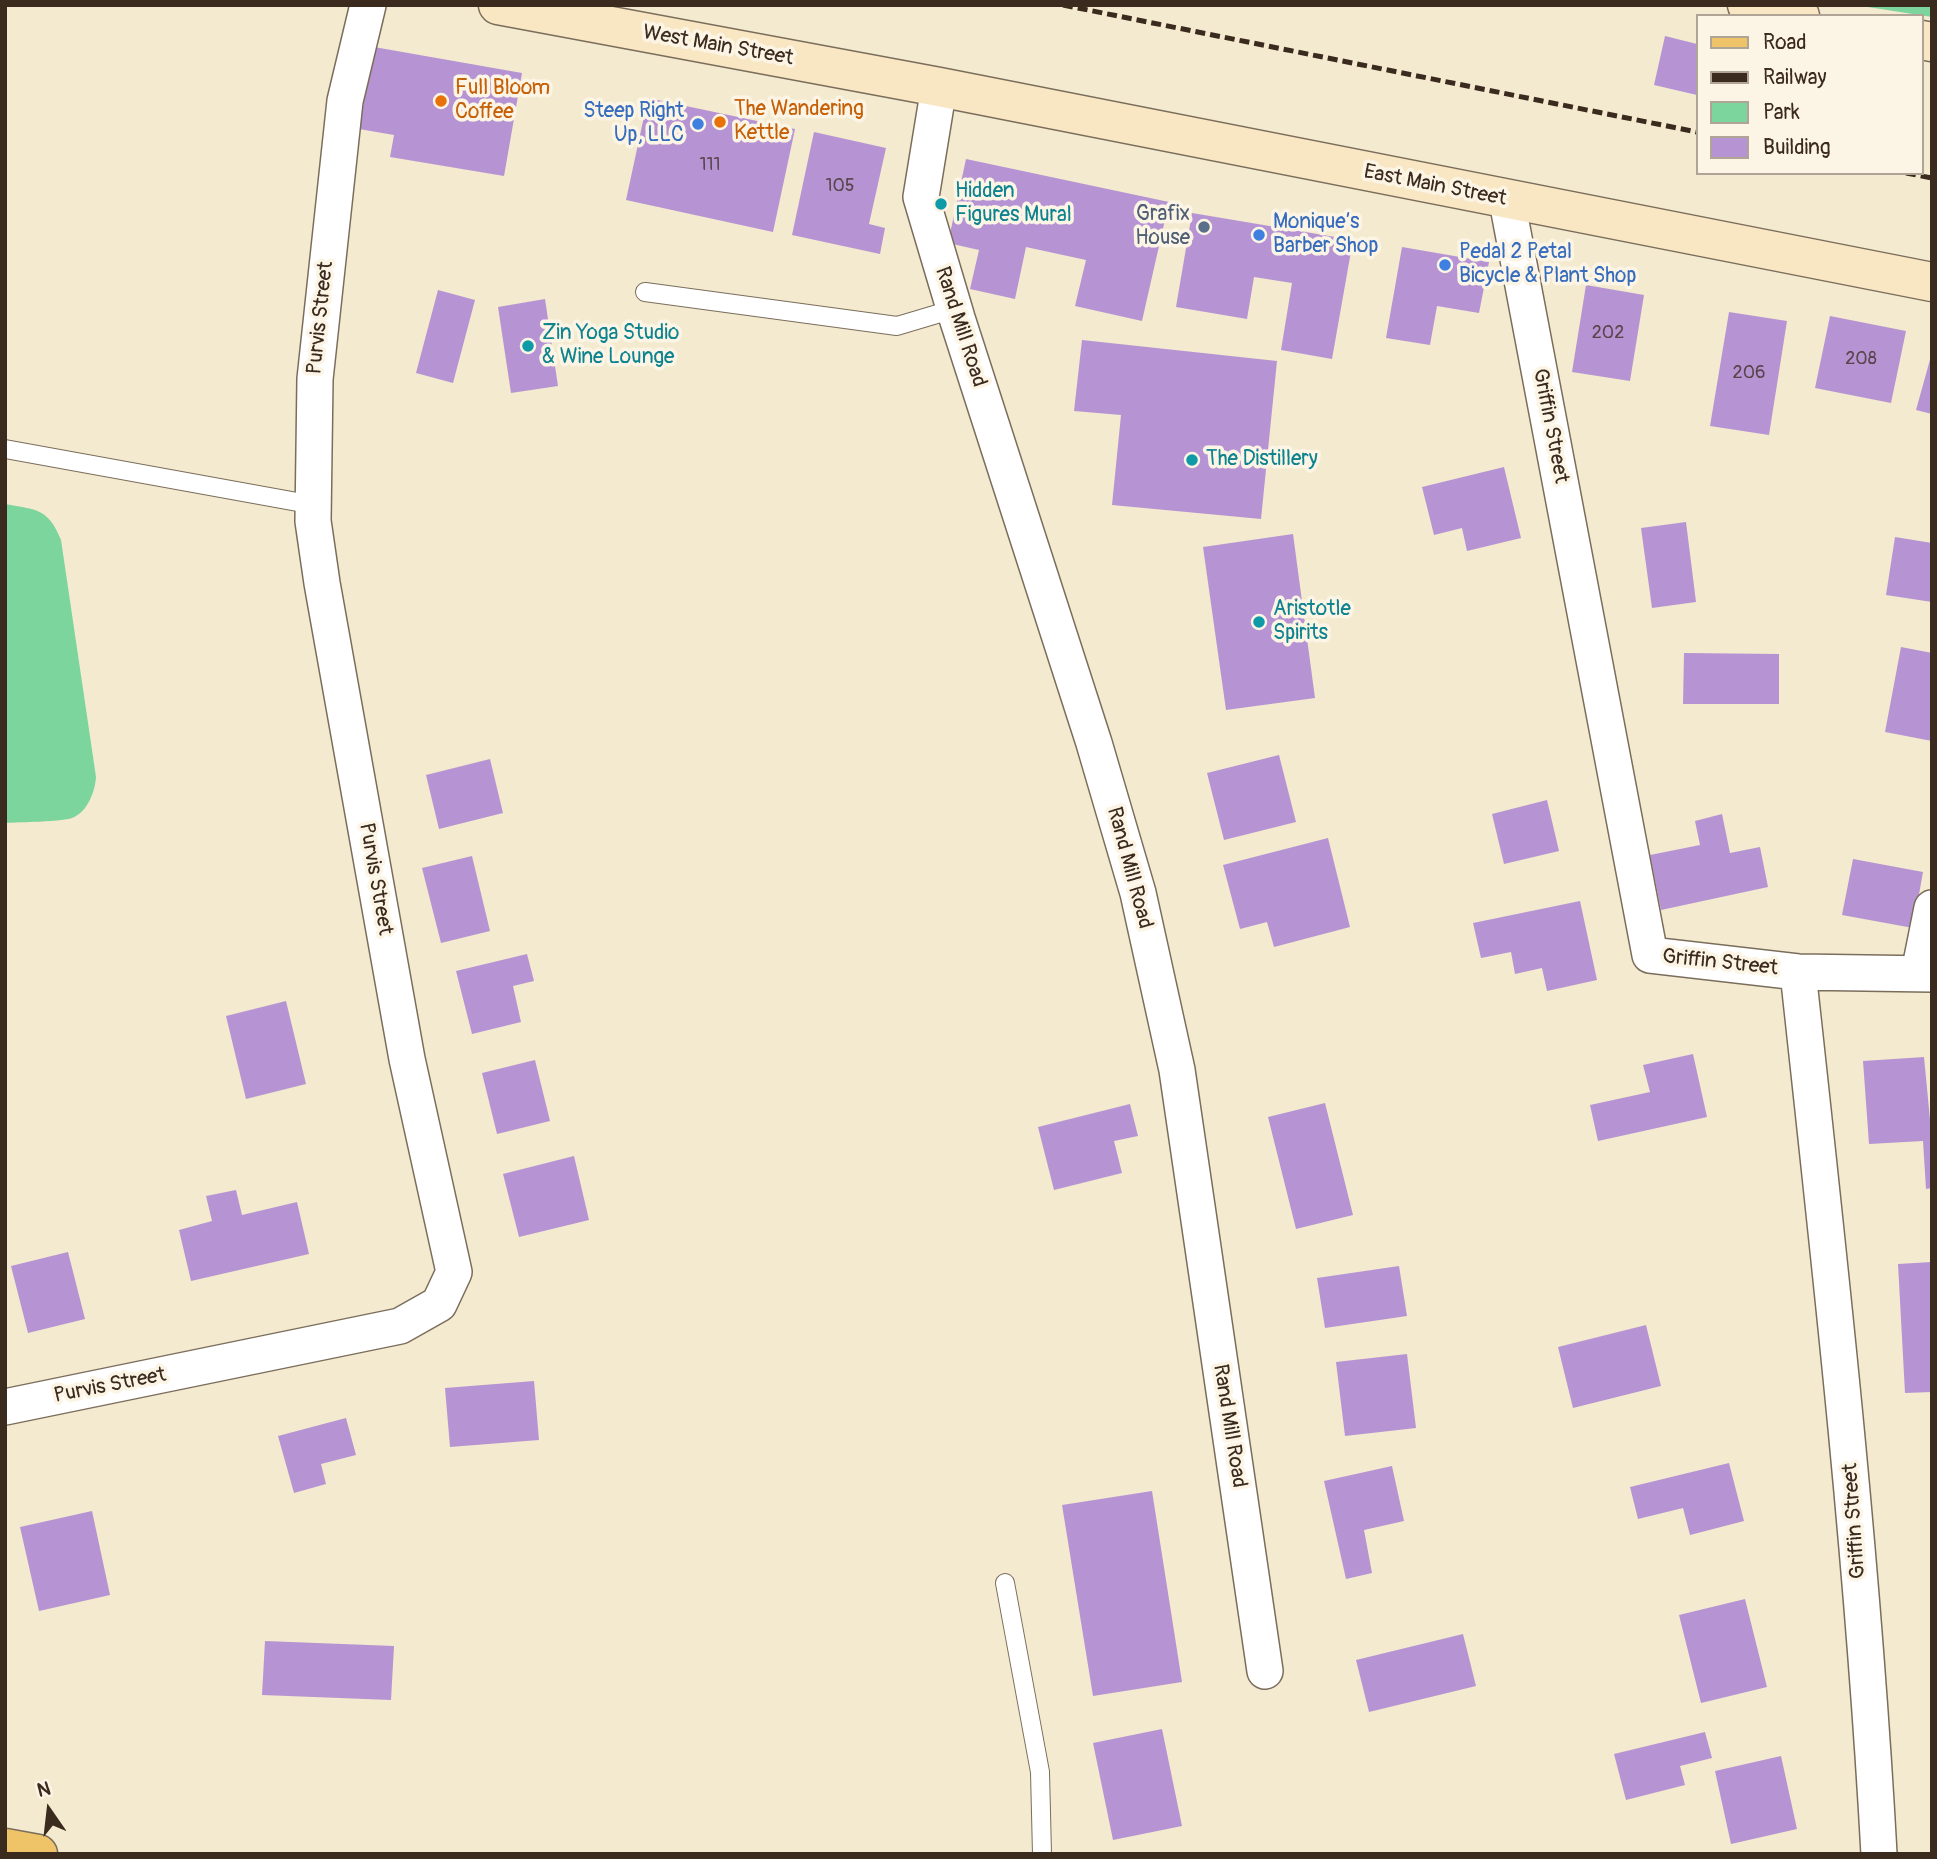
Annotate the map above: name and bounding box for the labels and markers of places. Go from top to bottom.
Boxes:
place label: Full Bloom Coffee [455,76,550,126]
marker: Full Bloom Coffee [433,93,449,109]
place label: The Wandering Kettle [734,97,864,147]
place label: Steep Right Up, LLC [583,99,684,149]
marker: The Wandering Kettle [712,114,728,130]
marker: Steep Right Up, LLC [690,116,706,132]
place label: Hidden Figures Mural [955,179,1072,229]
marker: Hidden Figures Mural [933,196,949,212]
place label: Grafix House [1135,202,1190,252]
place label: Monique’s Barber Shop [1273,210,1378,260]
marker: Grafix House [1196,219,1212,235]
marker: Monique’s Barber Shop [1251,227,1267,243]
place label: Pedal 2 Petal Bicycle & Plant Shop [1459,240,1636,290]
marker: Pedal 2 Petal Bicycle & Plant Shop [1437,257,1453,273]
place label: Zin Yoga Studio & Wine Lounge [542,321,679,371]
marker: Zin Yoga Studio & Wine Lounge [520,338,536,354]
place label: The Distillery [1206,447,1318,473]
marker: The Distillery [1184,452,1200,468]
place label: Aristotle Spirits [1273,597,1351,647]
marker: Aristotle Spirits [1251,614,1267,630]

